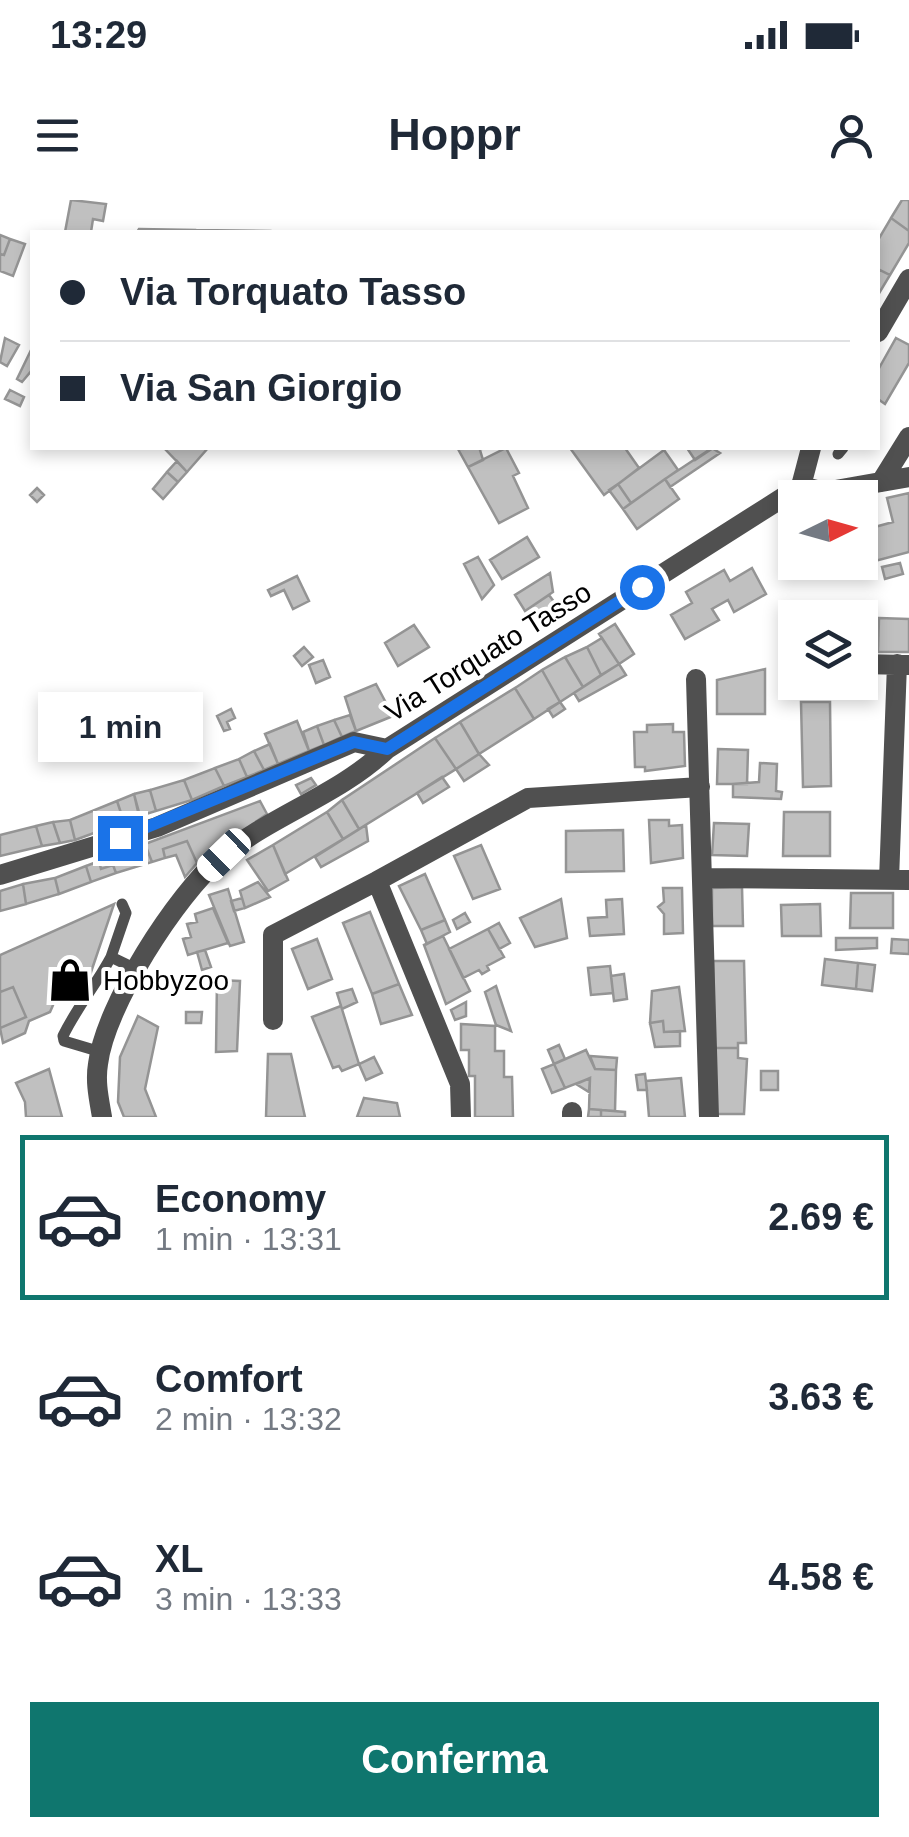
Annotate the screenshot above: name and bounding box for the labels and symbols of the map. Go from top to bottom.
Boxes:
north arrow [778,480,878,580]
route start [620,565,665,610]
street label: Via Torquato Tasso [379,576,597,728]
callout: 1 min [38,693,202,763]
route end [98,816,143,861]
car [192,823,256,887]
shop icon: Hobbyzoo [46,956,94,1004]
place label: Hobbyzoo [103,965,229,996]

